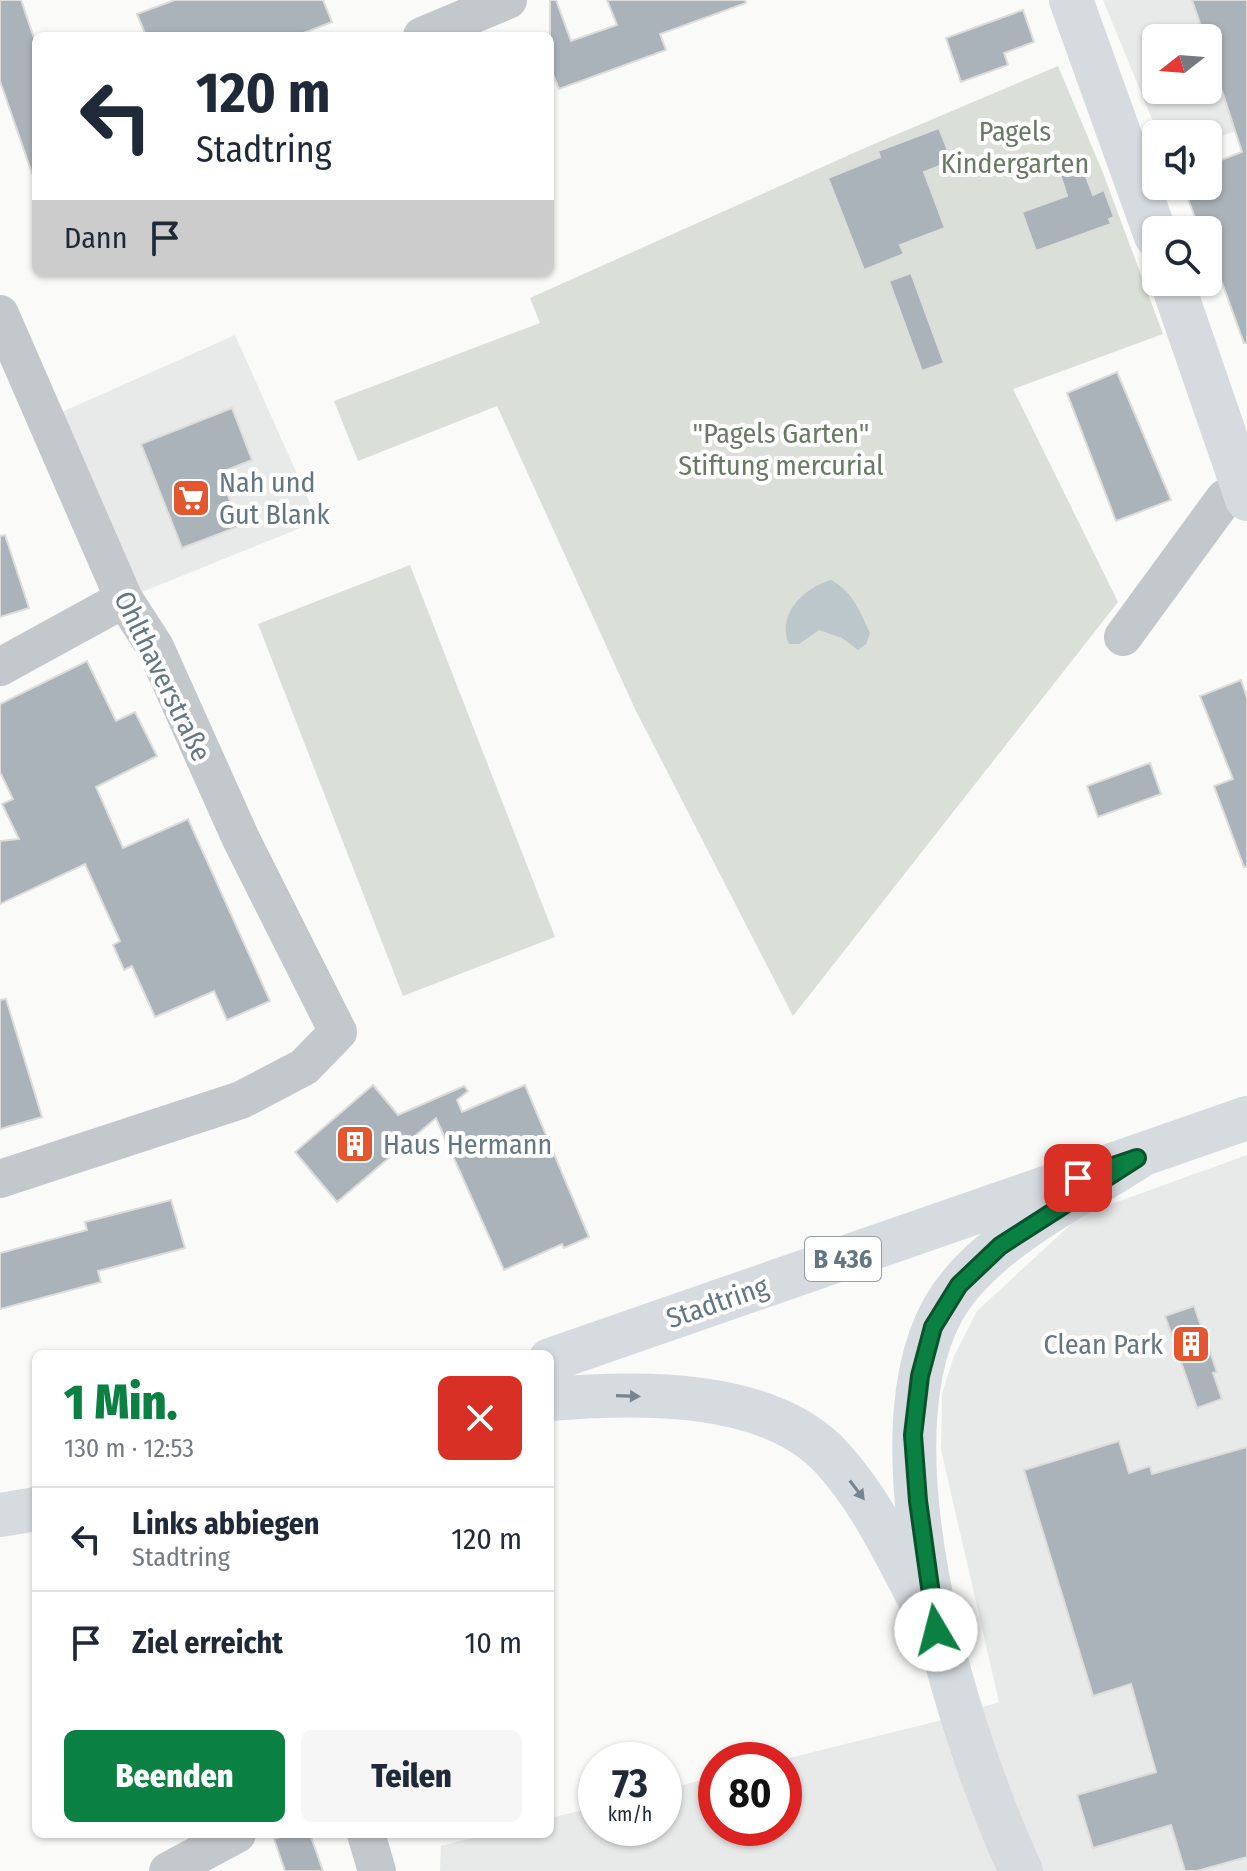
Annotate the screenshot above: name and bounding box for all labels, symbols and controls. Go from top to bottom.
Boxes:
north arrow [1142,24,1222,104]
map controls [1142,24,1222,296]
text: 120 m [196,60,331,127]
icon: left [64,64,168,168]
park label: Pagels Kindergarten [941,115,1089,180]
button: sound [1142,120,1222,200]
text: Stadtring [196,128,332,172]
icon: arrive [143,216,187,260]
button: search [1142,216,1222,296]
text: Dann [64,220,127,256]
park label: "Pagels Garten" Stiftung mercurial [678,417,884,482]
place label: Nah und Gut Blank [219,466,330,531]
supermarket icon: Nah und Gut Blank [170,477,212,519]
street label: Ohlthaverstraße [107,586,218,767]
building icon: Haus Hermann [334,1123,376,1165]
place label: Haus Hermann [383,1128,552,1161]
pin [1044,1144,1112,1212]
icon: arrive [1056,1156,1100,1200]
road number: B 436 [805,1237,881,1281]
street label: Stadtring [662,1269,773,1335]
building icon: Clean Park [1170,1323,1212,1365]
place label: Clean Park [1043,1328,1164,1361]
text: 1 Min. [64,1374,178,1432]
button: close [438,1376,522,1460]
one-way arrow [616,1390,641,1403]
text: 130 m · 12:53 [64,1433,194,1464]
one-way arrow [848,1479,864,1500]
text: Links abbiegen [132,1506,320,1542]
icon: left [64,1517,108,1561]
text: 120 m [451,1521,522,1557]
text: Stadtring [132,1542,230,1573]
position arrow [894,1588,978,1672]
icon: arrive [64,1621,108,1665]
text: Ziel erreicht [132,1625,283,1661]
text: 10 m [465,1625,522,1661]
button: Beenden [64,1730,285,1822]
button: Teilen [301,1730,522,1822]
speed limit sign: 80 [698,1742,802,1846]
text: 73 [612,1760,648,1808]
text: km/h [608,1802,652,1826]

